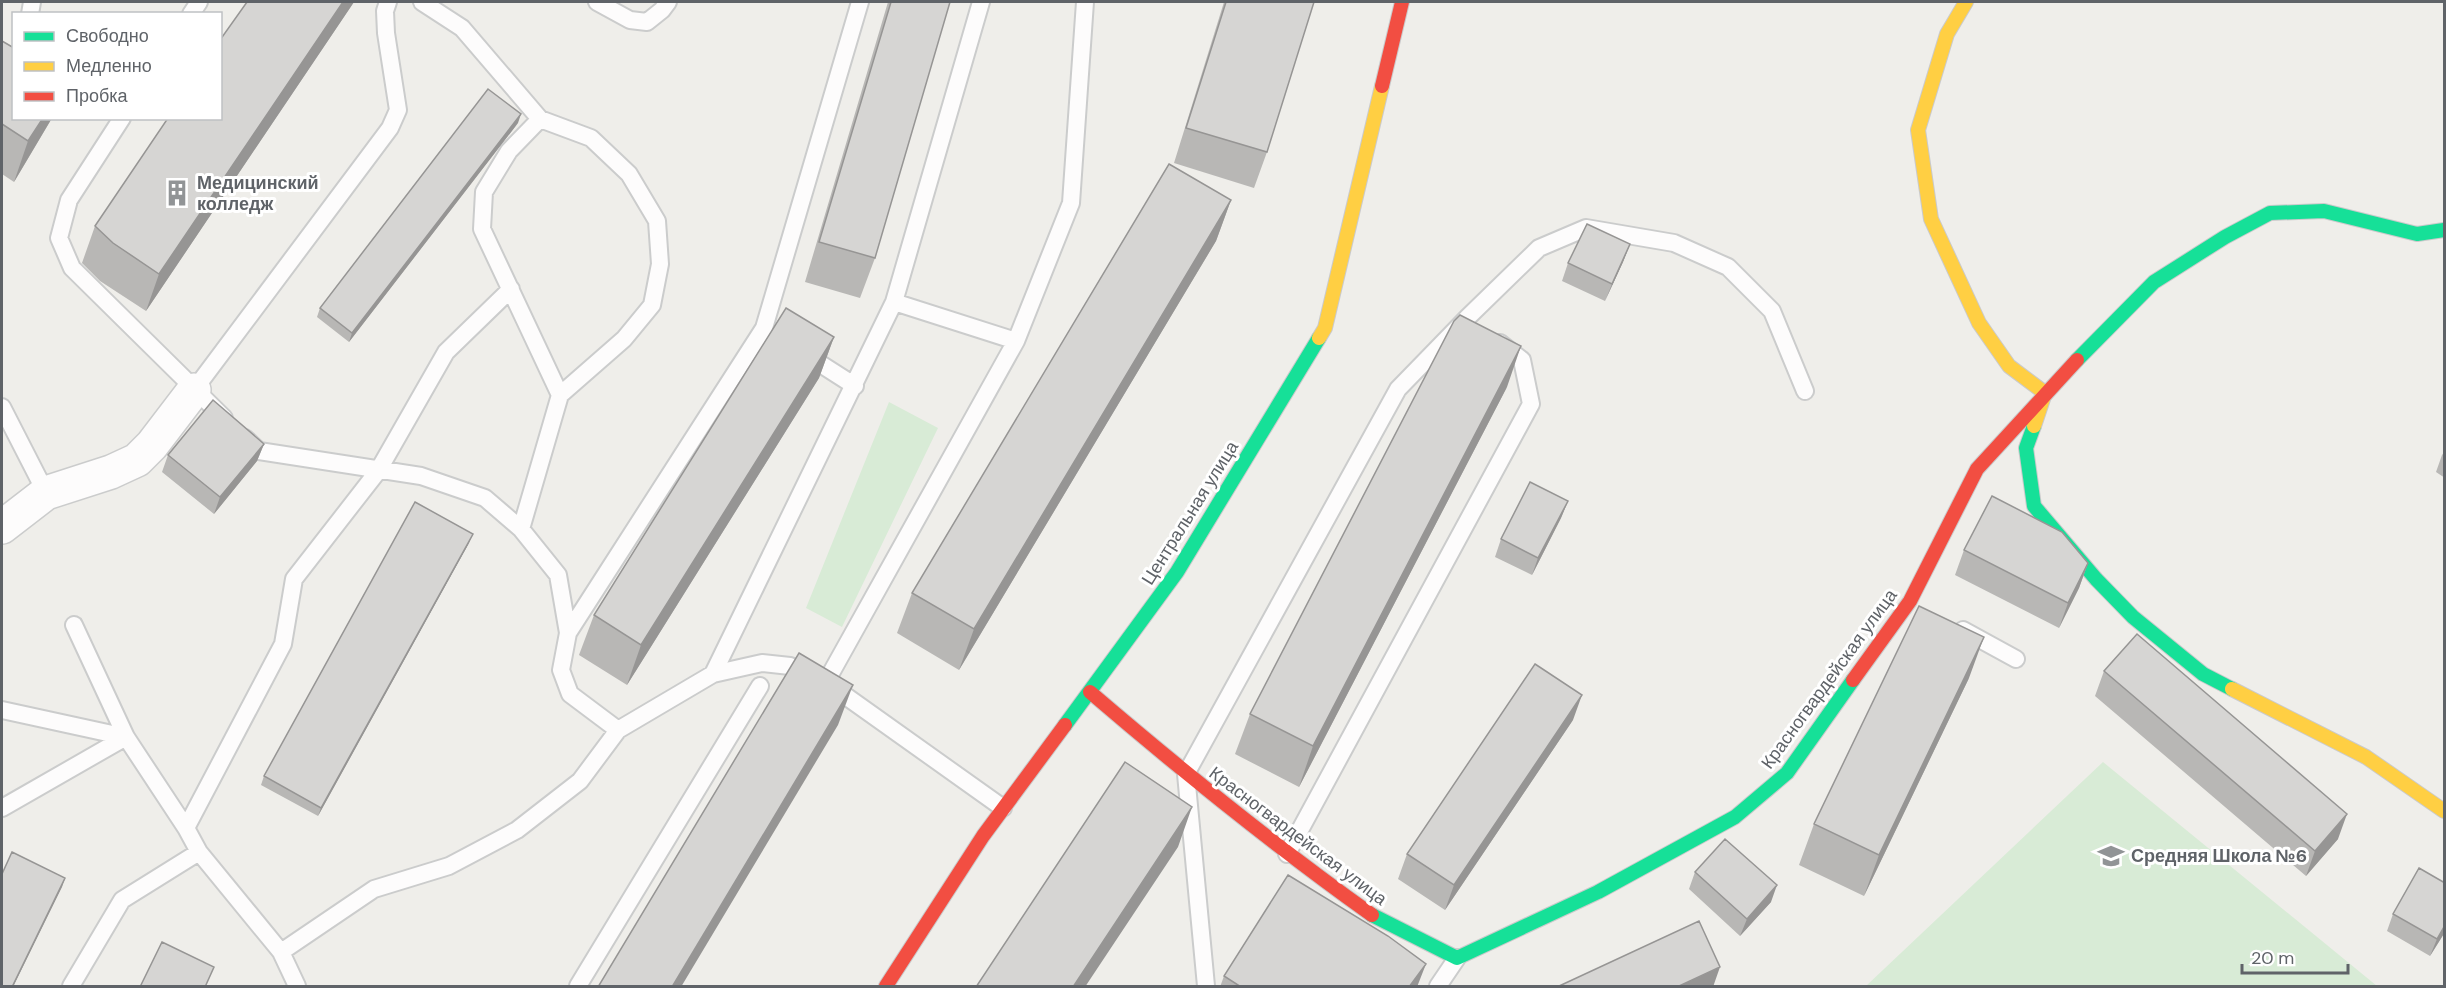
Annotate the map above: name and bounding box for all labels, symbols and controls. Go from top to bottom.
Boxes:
legend [12,12,222,120]
text: Свободно [66,24,149,48]
text: Медленно [66,54,152,78]
text: Пробка [66,84,129,108]
place label: Медицинский колледж [197,171,319,216]
building icon: Медицинский колледж [162,178,192,208]
street label: Центральная улица [1136,436,1245,589]
street label: Красногвардейская улица [1756,583,1903,774]
street label: Красногвардейская улица [1204,761,1393,911]
school or university icon: Средняя Школа №6 [2096,841,2126,871]
place label: Средняя Школа №6 [2131,844,2307,868]
scale bar [2242,937,2348,975]
text: 20 m [2251,946,2294,970]

